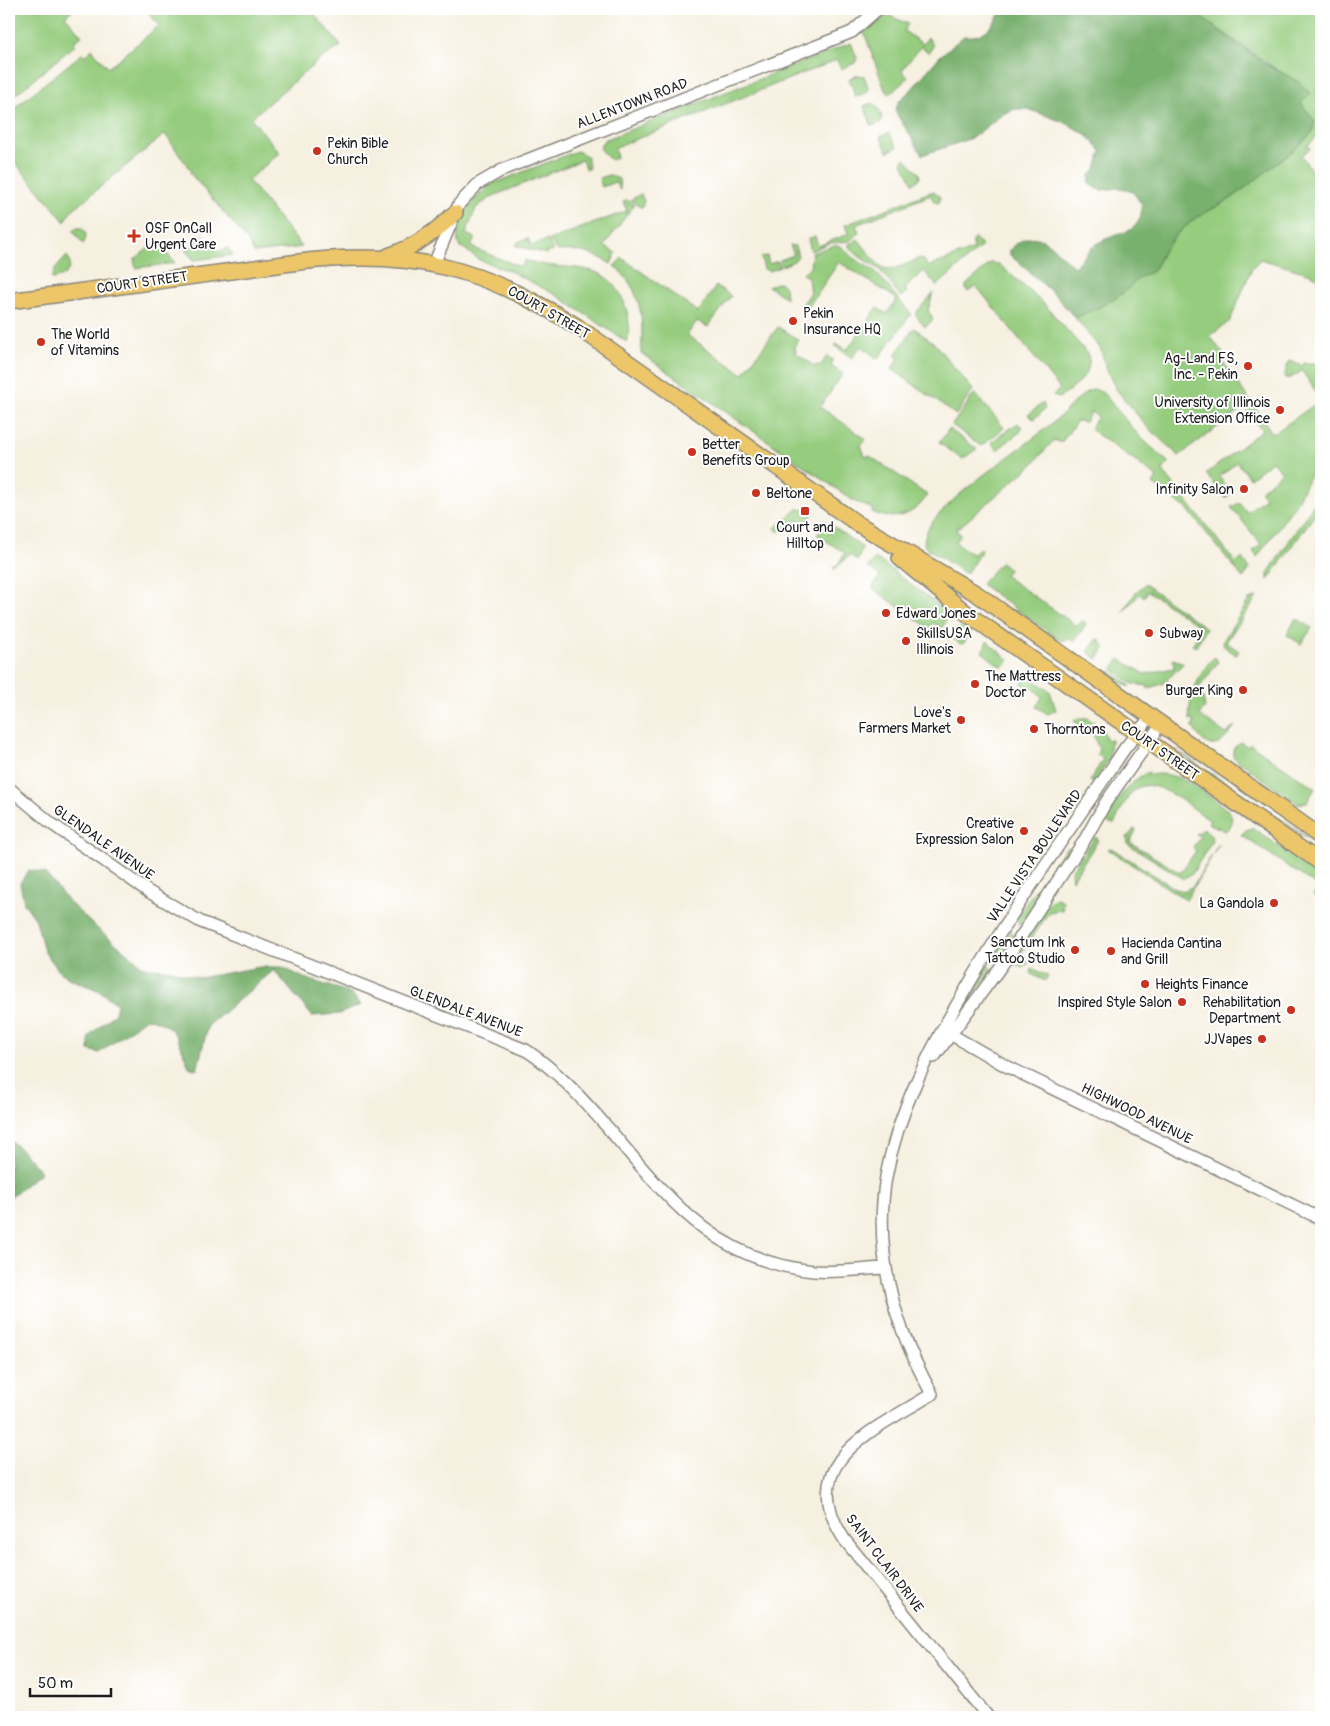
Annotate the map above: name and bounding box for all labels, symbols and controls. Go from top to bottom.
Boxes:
street label: ALLENTOWN ROAD [574,74,690,133]
place label: Pekin Bible Church [327,135,388,168]
marker: Pekin Bible Church [311,145,323,157]
place label: OSF OnCall Urgent Care [145,220,216,253]
marker: OSF OnCall Urgent Care [127,229,141,243]
street label: COURT STREET [96,268,189,297]
street label: COURT STREET [505,282,593,343]
place label: Pekin Insurance HQ [803,305,881,338]
marker: Pekin Insurance HQ [787,315,799,327]
place label: The World of Vitamins [51,326,120,359]
marker: The World of Vitamins [35,336,47,348]
place label: Ag-Land FS, Inc. - Pekin [1164,350,1238,383]
marker: Ag-Land FS, Inc. - Pekin [1242,360,1254,372]
place label: University of Illinois Extension Office [1155,394,1271,427]
marker: University of Illinois Extension Office [1274,404,1286,416]
place label: Better Benefits Group [702,436,790,469]
marker: Better Benefits Group [686,446,698,458]
place label: Infinity Salon [1156,481,1234,498]
marker: Infinity Salon [1238,483,1250,495]
place label: Beltone [766,485,812,502]
marker: Beltone [750,487,762,499]
marker: Court and Hilltop [799,505,811,517]
place label: Court and Hilltop [776,519,834,552]
place label: Edward Jones [896,605,977,622]
marker: Edward Jones [880,607,892,619]
place label: SkillsUSA Illinois [916,625,972,658]
place label: Subway [1159,625,1203,642]
marker: Subway [1143,627,1155,639]
marker: SkillsUSA Illinois [900,635,912,647]
place label: The Mattress Doctor [985,668,1062,701]
marker: The Mattress Doctor [969,678,981,690]
place label: Burger King [1165,682,1233,699]
marker: Burger King [1237,684,1249,696]
place label: Love's Farmers Market [858,704,952,737]
marker: Love's Farmers Market [955,714,967,726]
street label: COURT STREET [1117,717,1202,784]
place label: Thorntons [1044,721,1106,738]
marker: Thorntons [1028,723,1040,735]
street label: VALLE VISTA BOULEVARD [983,786,1085,926]
street label: GLENDALE AVENUE [50,801,158,884]
place label: Creative Expression Salon [916,815,1014,848]
marker: Creative Expression Salon [1018,825,1030,837]
place label: La Gandola [1199,895,1264,912]
marker: La Gandola [1268,897,1280,909]
place label: Sanctum Ink Tattoo Studio [985,934,1065,967]
place label: Hacienda Cantina and Grill [1121,935,1222,968]
marker: Sanctum Ink Tattoo Studio [1069,944,1081,956]
marker: Hacienda Cantina and Grill [1105,945,1117,957]
place label: Heights Finance [1155,976,1248,993]
marker: Heights Finance [1139,978,1151,990]
street label: GLENDALE AVENUE [407,982,525,1041]
place label: Inspired Style Salon [1057,994,1172,1011]
place label: Rehabilitation Department [1203,994,1281,1027]
marker: Inspired Style Salon [1176,996,1188,1008]
marker: Rehabilitation Department [1285,1004,1297,1016]
place label: JJVapes [1204,1031,1253,1048]
marker: JJVapes [1256,1033,1268,1045]
street label: HIGHWOOD AVENUE [1078,1079,1195,1148]
street label: SAINT CLAIR DRIVE [842,1511,927,1616]
scale bar [30,1666,111,1698]
text: 50 m [38,1674,73,1693]

